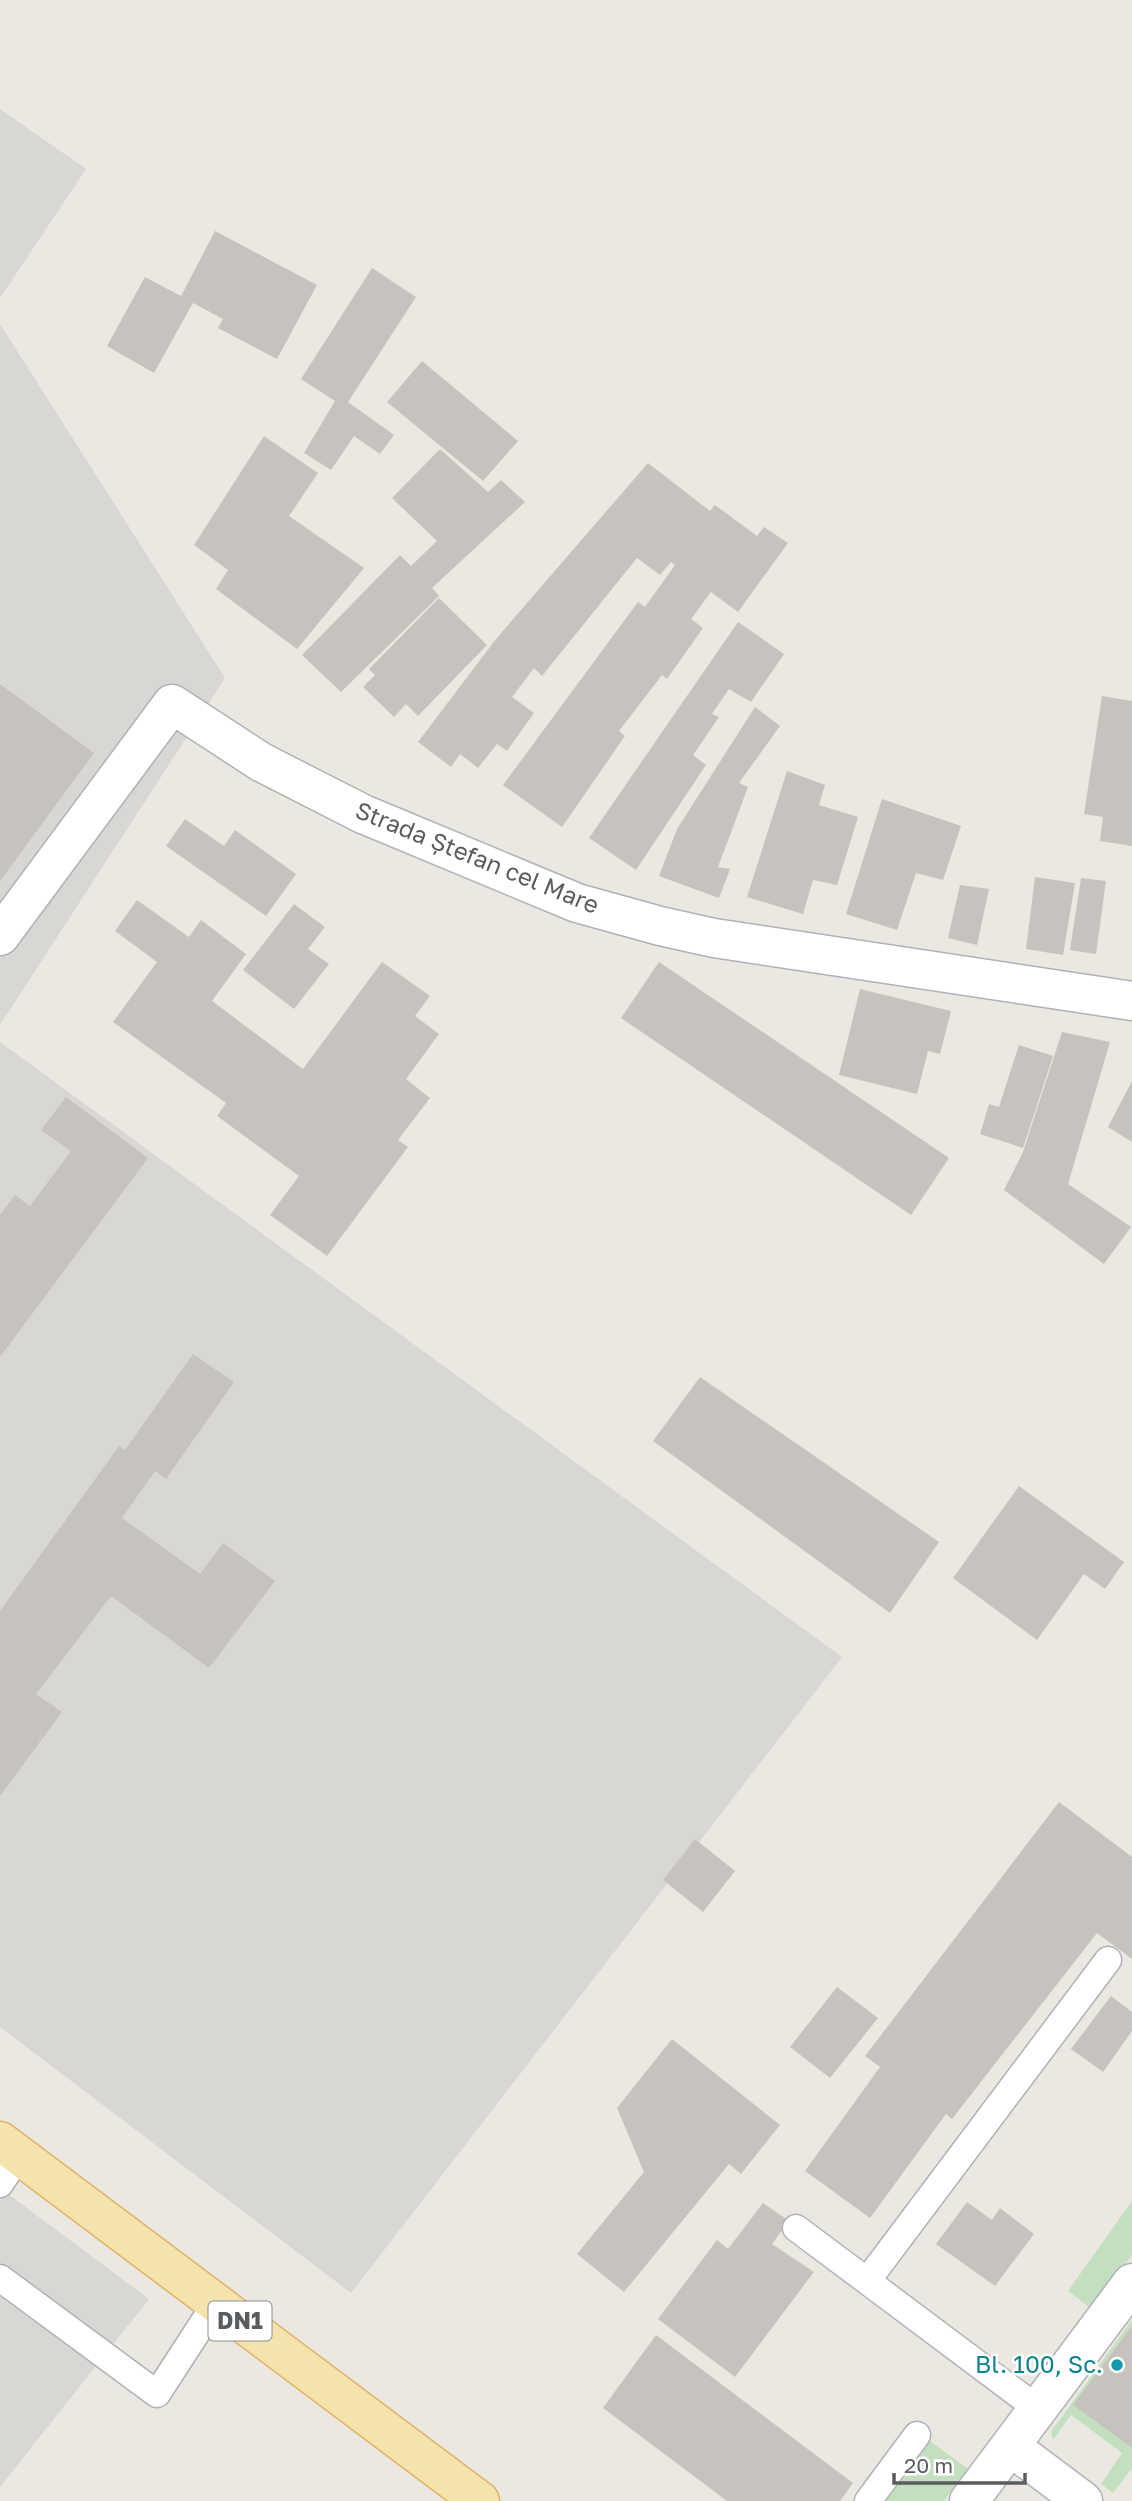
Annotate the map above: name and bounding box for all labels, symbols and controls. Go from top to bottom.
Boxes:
street label: Strada Ștefan cel Mare [351,794,604,920]
road number: DN1 [208,2302,272,2340]
place label: Bl. 100, Sc. [975,2349,1103,2378]
marker: Bl. 100, Sc. [1109,2357,1125,2373]
scale bar [894,2442,1025,2486]
text: 20 m [904,2452,953,2478]

